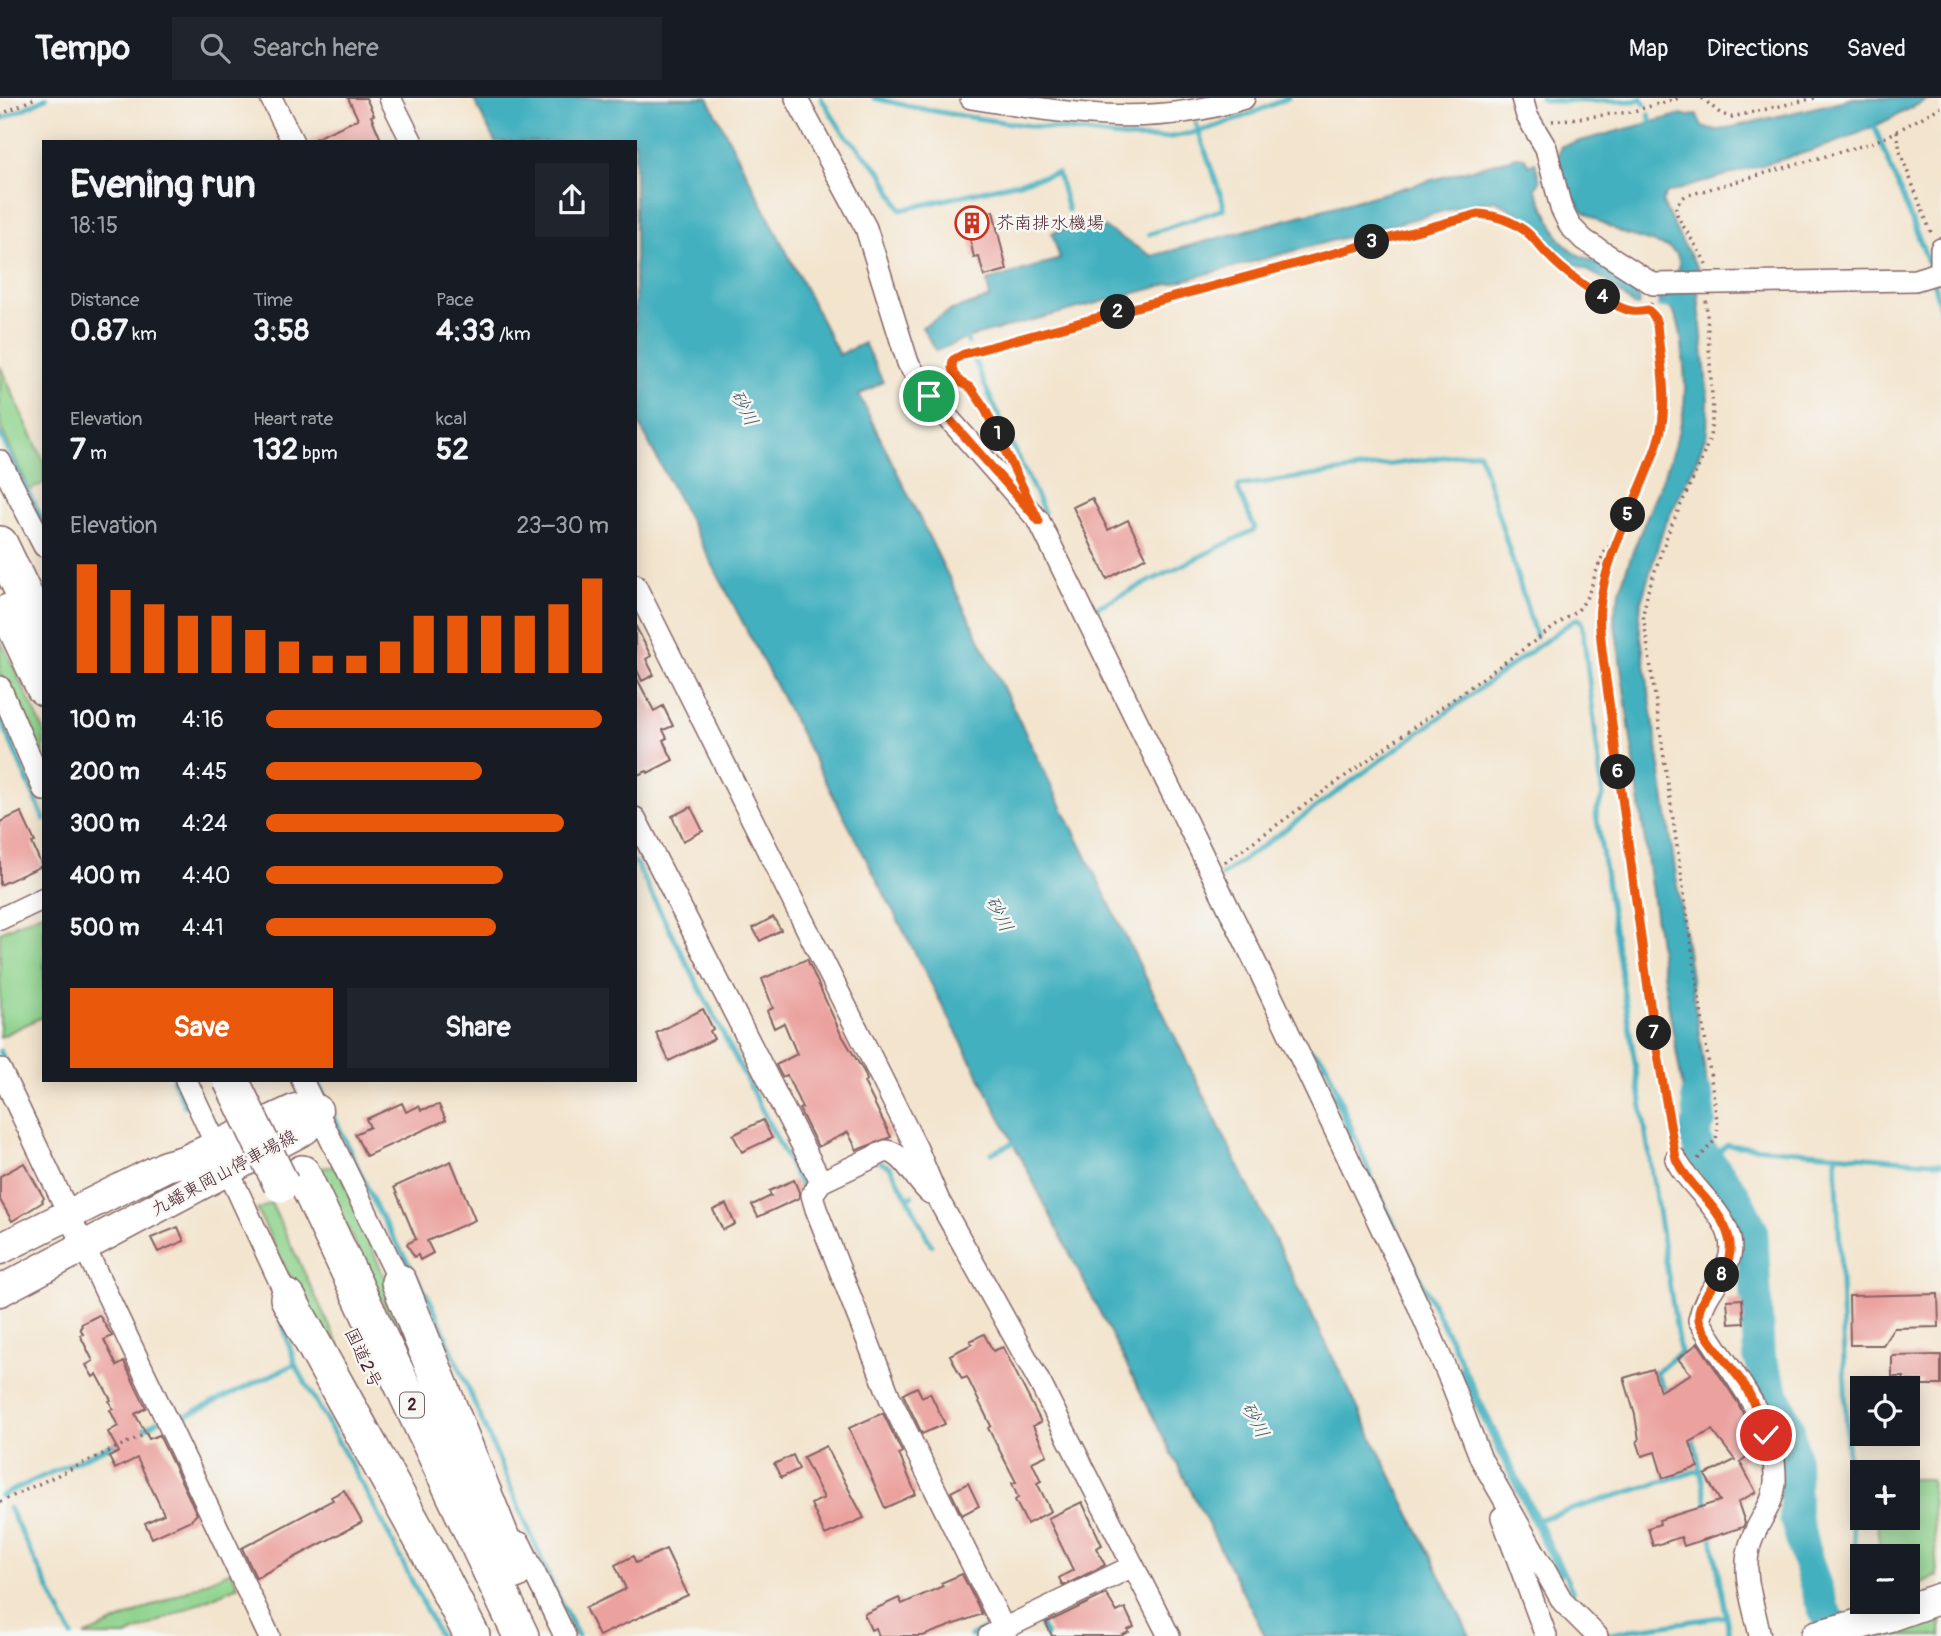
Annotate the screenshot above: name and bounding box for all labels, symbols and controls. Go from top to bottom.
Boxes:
search box [172,17,662,80]
text: Tempo [35,28,130,69]
icon: search [196,29,234,67]
text: Search here [252,32,379,64]
text: Map [1629,34,1669,63]
text: Directions [1707,34,1808,63]
text: Saved [1846,34,1906,63]
text: Evening run [70,161,256,209]
button: share [535,163,609,237]
building icon: 芥南排水機場 [953,204,991,242]
text: 18:15 [70,211,118,240]
place label: 芥南排水機場 [996,212,1104,235]
pin: 3 [1354,225,1390,260]
text: 3 [1366,229,1377,253]
pin: 4 [1586,280,1620,314]
text: 4 [1597,284,1608,308]
text: Distance [70,288,139,312]
text: Time [253,288,293,312]
text: Pace [436,288,474,312]
pin: 2 [1100,294,1136,330]
text: 2 [1112,299,1123,323]
text: 0.87 [70,312,128,349]
text: 3:58 [253,312,309,349]
text: 4:33 [436,312,495,349]
text: km [128,322,157,346]
text: /km [495,322,531,346]
pin [899,366,959,426]
icon: arrive [910,377,948,415]
water label: 砂川 [725,386,763,430]
text: Elevation [70,407,142,431]
text: Heart rate [253,407,333,431]
text: kcal [436,407,467,431]
pin: 1 [981,416,1016,452]
text: 1 [994,421,1001,445]
text: 7 [70,431,86,468]
text: 132 [253,431,298,468]
text: 52 [436,431,469,468]
text: m [86,441,107,465]
text: bpm [298,441,338,465]
pin: 5 [1610,498,1646,532]
text: 5 [1622,502,1633,526]
text: Elevation [70,511,158,540]
text: 23–30 m [516,511,609,540]
text: 100 m [70,705,136,734]
text: 4:16 [182,705,224,734]
pin: 6 [1600,754,1636,790]
text: 200 m [70,757,140,786]
text: 4:45 [182,757,227,786]
text: 6 [1612,759,1623,783]
text: 300 m [70,809,140,838]
text: 4:24 [182,809,228,838]
text: 400 m [70,861,140,890]
text: 4:40 [182,861,231,890]
water label: 砂川 [980,892,1018,936]
text: 500 m [70,913,139,942]
text: 4:41 [182,913,224,942]
button: Save [70,988,333,1068]
button: Share [347,988,609,1068]
pin: 7 [1636,1016,1672,1051]
text: 7 [1648,1020,1659,1044]
street label: 九蟠東岡山停車場線 [147,1125,301,1221]
pin: 8 [1704,1258,1740,1292]
text: 8 [1717,1262,1726,1286]
street label: 国道2号 [339,1324,387,1392]
map controls [1850,1376,1920,1614]
button: locate [1850,1376,1920,1446]
road number: 2 [400,1392,424,1418]
water label: 砂川 [1236,1398,1274,1442]
pin [1736,1405,1796,1465]
icon: check [1747,1416,1785,1454]
button: + [1850,1460,1920,1530]
button: − [1850,1544,1920,1614]

